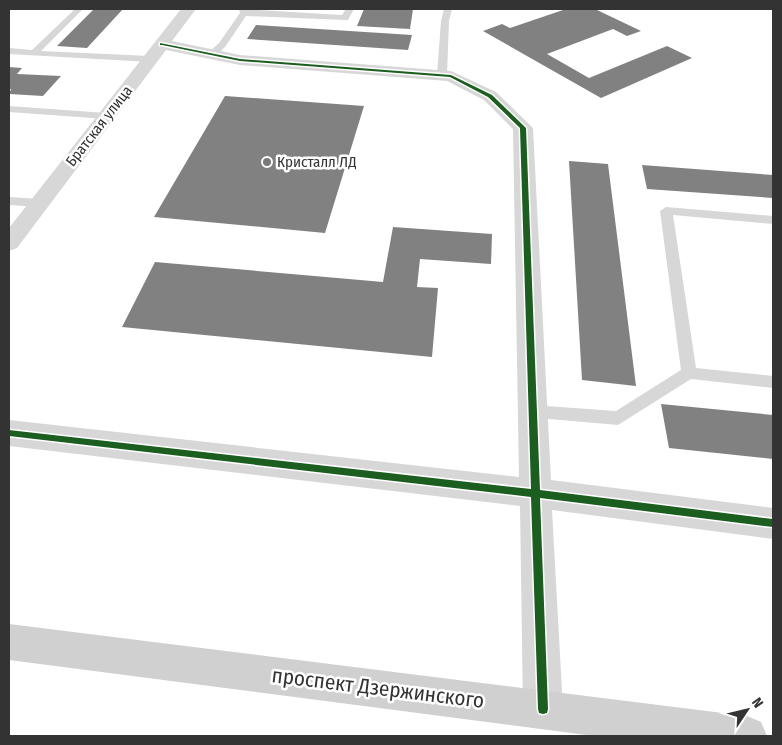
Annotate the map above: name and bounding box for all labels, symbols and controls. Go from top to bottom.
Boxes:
street label: Братская улица [62,82,136,170]
place label: Кристалл ЛД [277,153,357,171]
marker: Кристалл ЛД [261,156,273,168]
street label: проспект Дзержинского [270,662,486,714]
north arrow [722,685,772,735]
text: N [748,695,767,711]

